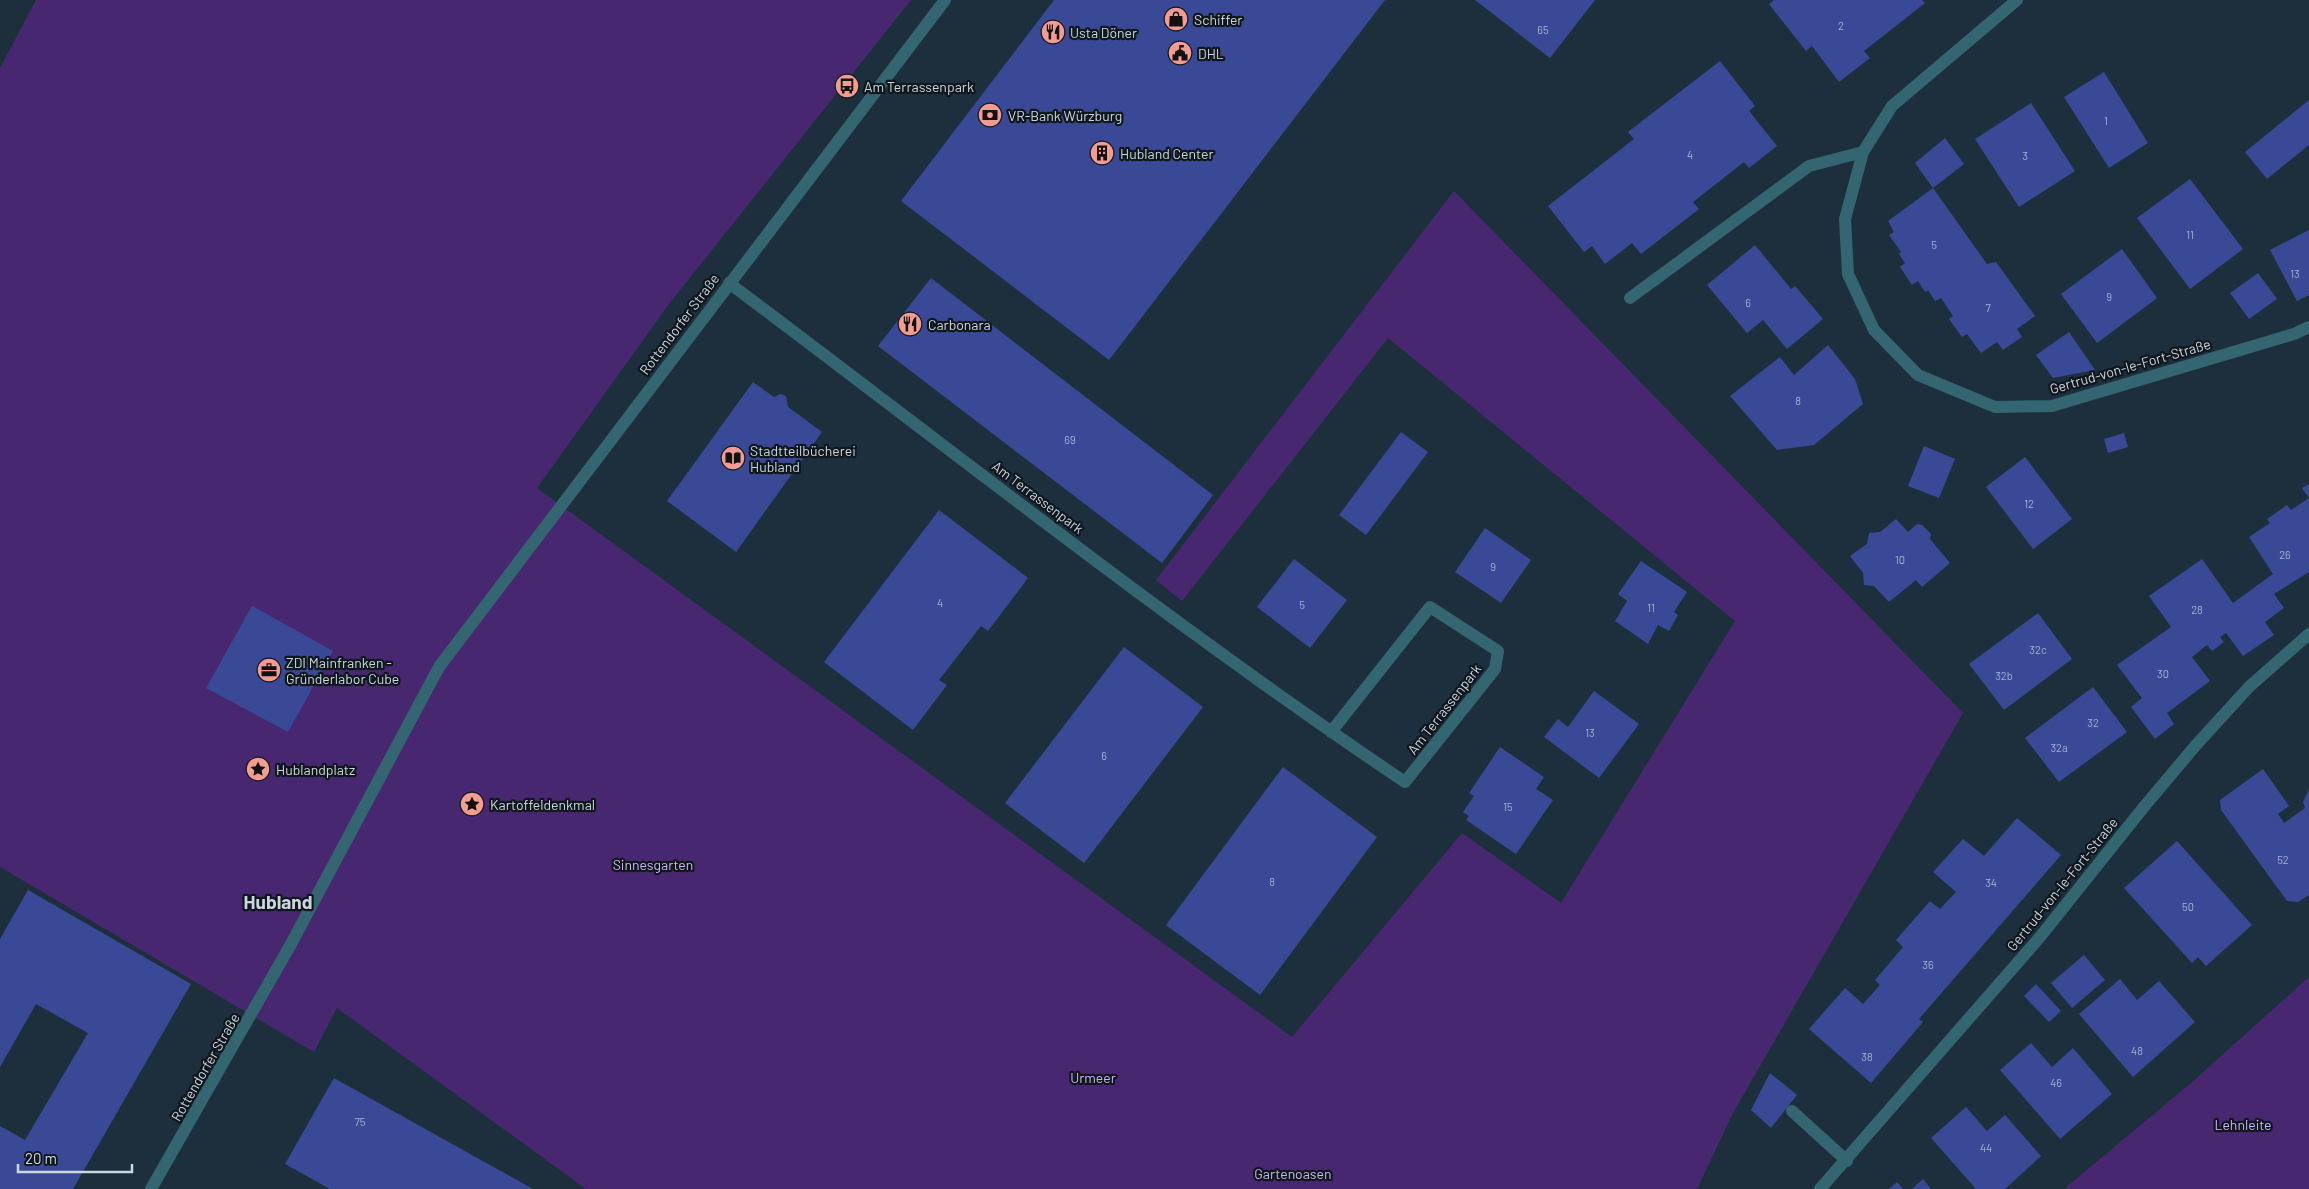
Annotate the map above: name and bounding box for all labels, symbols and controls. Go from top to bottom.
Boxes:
shop icon: Schiffer [1163,6,1189,32]
place label: Schiffer [1194,11,1242,28]
restaurant icon: Usta Döner [1040,19,1066,45]
house number: 2 [1838,19,1844,32]
house number: 65 [1537,23,1549,36]
place label: Usta Döner [1070,24,1137,41]
public building icon: DHL [1167,40,1193,66]
place label: DHL [1198,45,1224,62]
bus stop icon: Am Terrassenpark [834,73,860,99]
place label: Am Terrassenpark [864,78,974,95]
bank icon: VR-Bank Würzburg [977,102,1003,128]
place label: VR-Bank Würzburg [1008,107,1122,124]
house number: 1 [2104,114,2108,127]
building icon: Hubland Center [1089,140,1115,166]
place label: Hubland Center [1120,145,1214,162]
house number: 4 [1687,148,1693,161]
house number: 3 [2022,149,2028,162]
house number: 11 [2186,228,2194,241]
house number: 5 [1931,238,1937,251]
house number: 13 [2290,267,2300,280]
street label: Rottendorfer Straße [636,270,722,378]
house number: 9 [2106,290,2112,303]
house number: 6 [1745,296,1751,309]
house number: 7 [1985,301,1991,314]
restaurant icon: Carbonara [897,311,923,337]
place label: Carbonara [928,316,991,333]
street label: Gertrud-von-le-Fort-Straße [2048,335,2212,397]
house number: 8 [1795,394,1801,407]
house number: 69 [1064,433,1076,446]
place label: Stadtteilbücherei Hubland [750,442,856,475]
library icon: Stadtteilbücherei Hubland [720,445,746,471]
street label: Am Terrassenpark [989,457,1087,537]
house number: 12 [2024,497,2034,510]
house number: 26 [2279,548,2291,561]
house number: 10 [1895,553,1905,566]
house number: 9 [1490,560,1496,573]
house number: 4 [937,596,943,609]
house number: 5 [1299,598,1305,611]
house number: 11 [1647,601,1655,614]
house number: 28 [2191,603,2203,616]
house number: 32c [2029,643,2047,656]
place label: ZDI Mainfranken - Gründerlabor Cube [286,654,399,687]
office icon: ZDI Mainfranken - Gründerlabor Cube [256,657,282,683]
street label: Am Terrassenpark [1403,660,1485,758]
house number: 30 [2157,667,2169,680]
house number: 32b [1995,669,2013,682]
house number: 32 [2087,716,2099,729]
house number: 13 [1585,726,1595,739]
house number: 32a [2050,741,2068,754]
house number: 6 [1101,749,1107,762]
place icon: Hublandplatz [245,756,271,782]
place label: Hublandplatz [276,761,355,778]
place icon: Kartoffeldenkmal [459,791,485,817]
place label: Kartoffeldenkmal [490,796,595,813]
house number: 15 [1503,800,1513,813]
street label: Gertrud-von-le-Fort-Straße [2003,814,2121,954]
house number: 52 [2277,853,2289,866]
park label: Sinnesgarten [613,856,693,873]
house number: 8 [1269,875,1275,888]
house number: 34 [1985,876,1997,889]
district label: Hubland [244,890,312,913]
house number: 50 [2182,900,2194,913]
house number: 36 [1922,958,1934,971]
street label: Rottendorfer Straße [167,1010,243,1124]
house number: 48 [2131,1044,2143,1057]
house number: 38 [1861,1050,1873,1063]
park label: Urmeer [1070,1069,1116,1086]
house number: 46 [2050,1076,2062,1089]
house number: 75 [355,1115,366,1128]
park label: Lehnleite [2214,1116,2272,1133]
house number: 44 [1980,1141,1992,1154]
scale bar [18,1142,131,1174]
text: 20 m [25,1149,57,1167]
park label: Gartenoasen [1254,1165,1332,1182]

